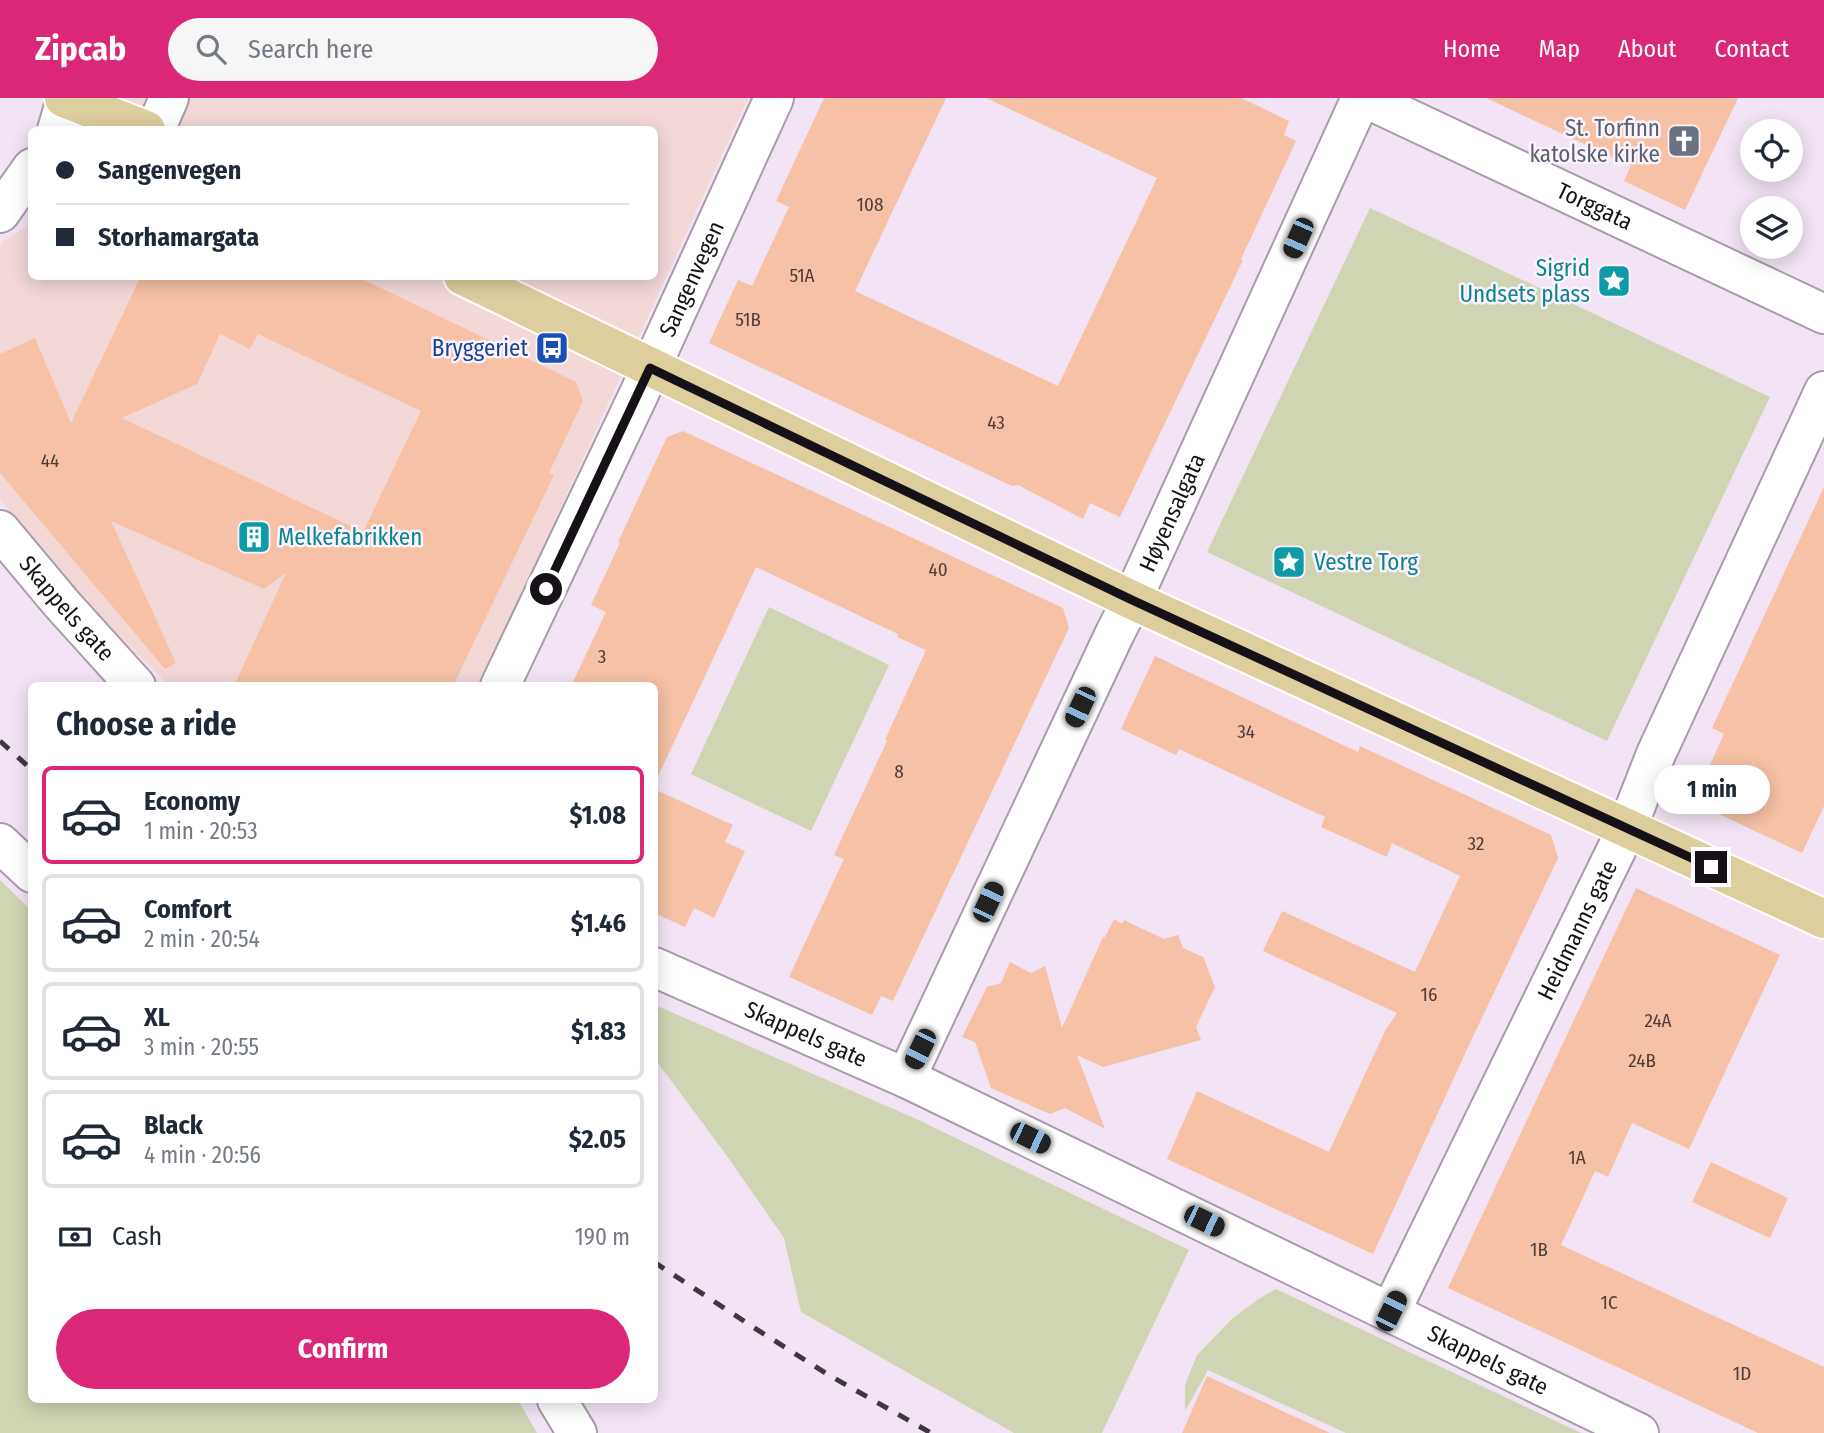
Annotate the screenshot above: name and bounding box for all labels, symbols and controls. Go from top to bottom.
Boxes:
search box [168,18,658,81]
text: Zipcab [35,29,126,69]
icon: search [192,30,230,68]
text: Search here [248,34,373,65]
text: Home [1443,35,1500,63]
text: Map [1538,35,1580,63]
text: About [1618,35,1676,63]
text: Contact [1714,35,1789,63]
place label: St. Torfinn katolske kirke [1529,114,1660,168]
map controls [1740,119,1803,259]
button: locate [1740,119,1803,182]
church icon: St. Torfinn katolske kirke [1665,122,1703,160]
text: Sangenvegen [98,155,241,186]
street label: Torggata [1553,176,1637,236]
house number: 108 [857,193,883,216]
button: layers [1740,196,1803,259]
car [1280,215,1317,261]
street label: Sangenvegen [653,217,730,341]
text: Storhamargata [98,222,259,253]
place label: Sigrid Undsets plass [1459,254,1590,308]
place icon: Sigrid Undsets plass [1595,262,1633,300]
house number: 51A [789,264,815,287]
house number: 51B [735,308,761,331]
bus stop icon: Bryggeriet [533,329,571,367]
place label: Bryggeriet [432,334,528,362]
house number: 43 [987,411,1005,434]
house number: 44 [41,449,59,472]
street label: Høyensalgata [1133,449,1211,576]
building icon: Melkefabrikken [235,518,273,556]
place label: Melkefabrikken [278,523,422,551]
place icon: Vestre Torg [1270,543,1308,581]
place label: Vestre Torg [1314,548,1418,576]
street label: Skappels gate [13,550,120,667]
house number: 40 [928,558,948,581]
route start [530,573,562,605]
house number: 3 [598,645,606,668]
car [1062,684,1099,730]
text: Choose a ride [56,705,237,743]
house number: 34 [1237,720,1255,743]
house number: 8 [894,760,904,783]
callout: 1 min [1653,766,1769,814]
text: 1 min [1687,775,1737,803]
icon: car [60,784,123,847]
text: Economy [144,786,240,817]
text: $1.08 [569,800,626,831]
text: 1 min · 20:53 [144,817,258,845]
house number: 32 [1468,832,1484,855]
route end [1695,851,1727,883]
street label: Heidmanns gate [1531,856,1623,1005]
car [970,879,1007,925]
icon: car [60,892,123,955]
text: Comfort [144,894,232,925]
text: $1.46 [571,908,626,939]
text: 2 min · 20:54 [144,925,260,953]
house number: 16 [1421,983,1437,1006]
street label: Skappels gate [741,995,871,1073]
icon: car [60,1000,123,1063]
text: XL [144,1002,170,1033]
house number: 24A [1644,1009,1672,1032]
text: $1.83 [571,1016,626,1047]
car [902,1026,939,1072]
text: 3 min · 20:55 [144,1033,259,1061]
house number: 24B [1628,1049,1656,1072]
icon: car [60,1108,123,1171]
text: Black [144,1110,203,1141]
car [1007,1119,1054,1157]
text: $2.05 [569,1124,626,1155]
text: 4 min · 20:56 [144,1141,261,1169]
house number: 1A [1568,1146,1586,1169]
car [1181,1202,1228,1240]
icon: cash [56,1218,94,1256]
text: Cash [112,1221,162,1252]
text: 190 m [575,1223,630,1251]
house number: 1B [1530,1238,1548,1261]
car [1373,1288,1410,1334]
house number: 1C [1600,1291,1618,1314]
button: Confirm [56,1309,630,1389]
street label: Skappels gate [1423,1319,1553,1401]
house number: 1D [1733,1362,1751,1385]

